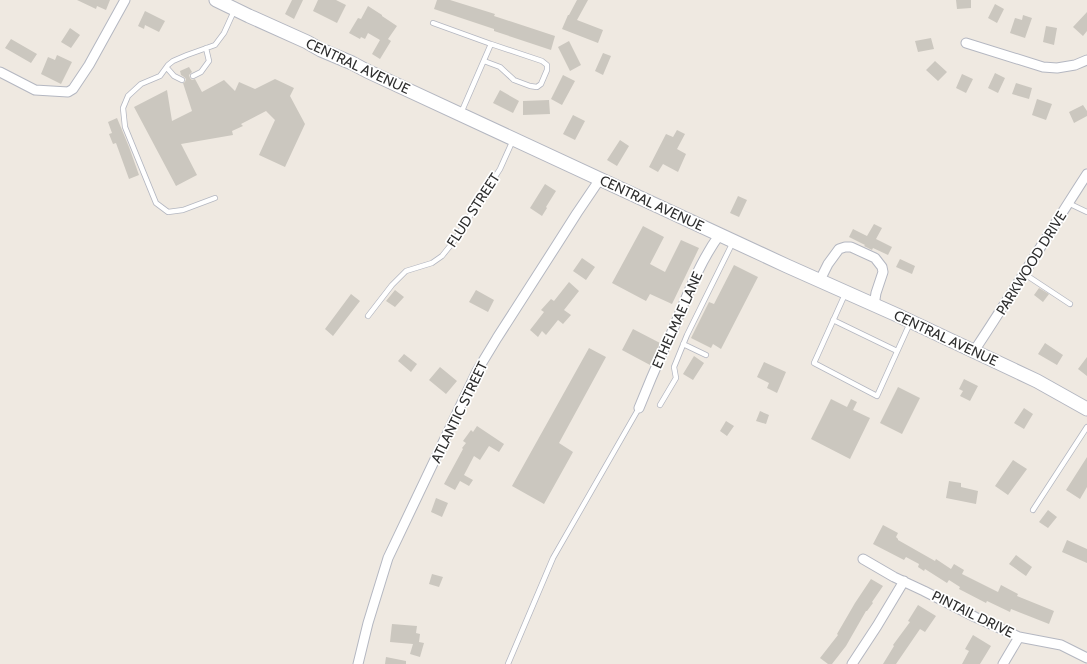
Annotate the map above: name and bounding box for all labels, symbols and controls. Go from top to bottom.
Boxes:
street label: CENTRAL AVENUE [303,34,413,98]
street label: FLUD STREET [442,169,504,250]
street label: CENTRAL AVENUE [597,171,707,235]
street label: PARKWOOD DRIVE [992,208,1070,318]
street label: ETHELMAE LANE [648,269,706,371]
street label: CENTRAL AVENUE [891,306,1001,370]
street label: ATLANTIC STREET [427,358,492,466]
street label: PINTAIL DRIVE [929,586,1017,642]

